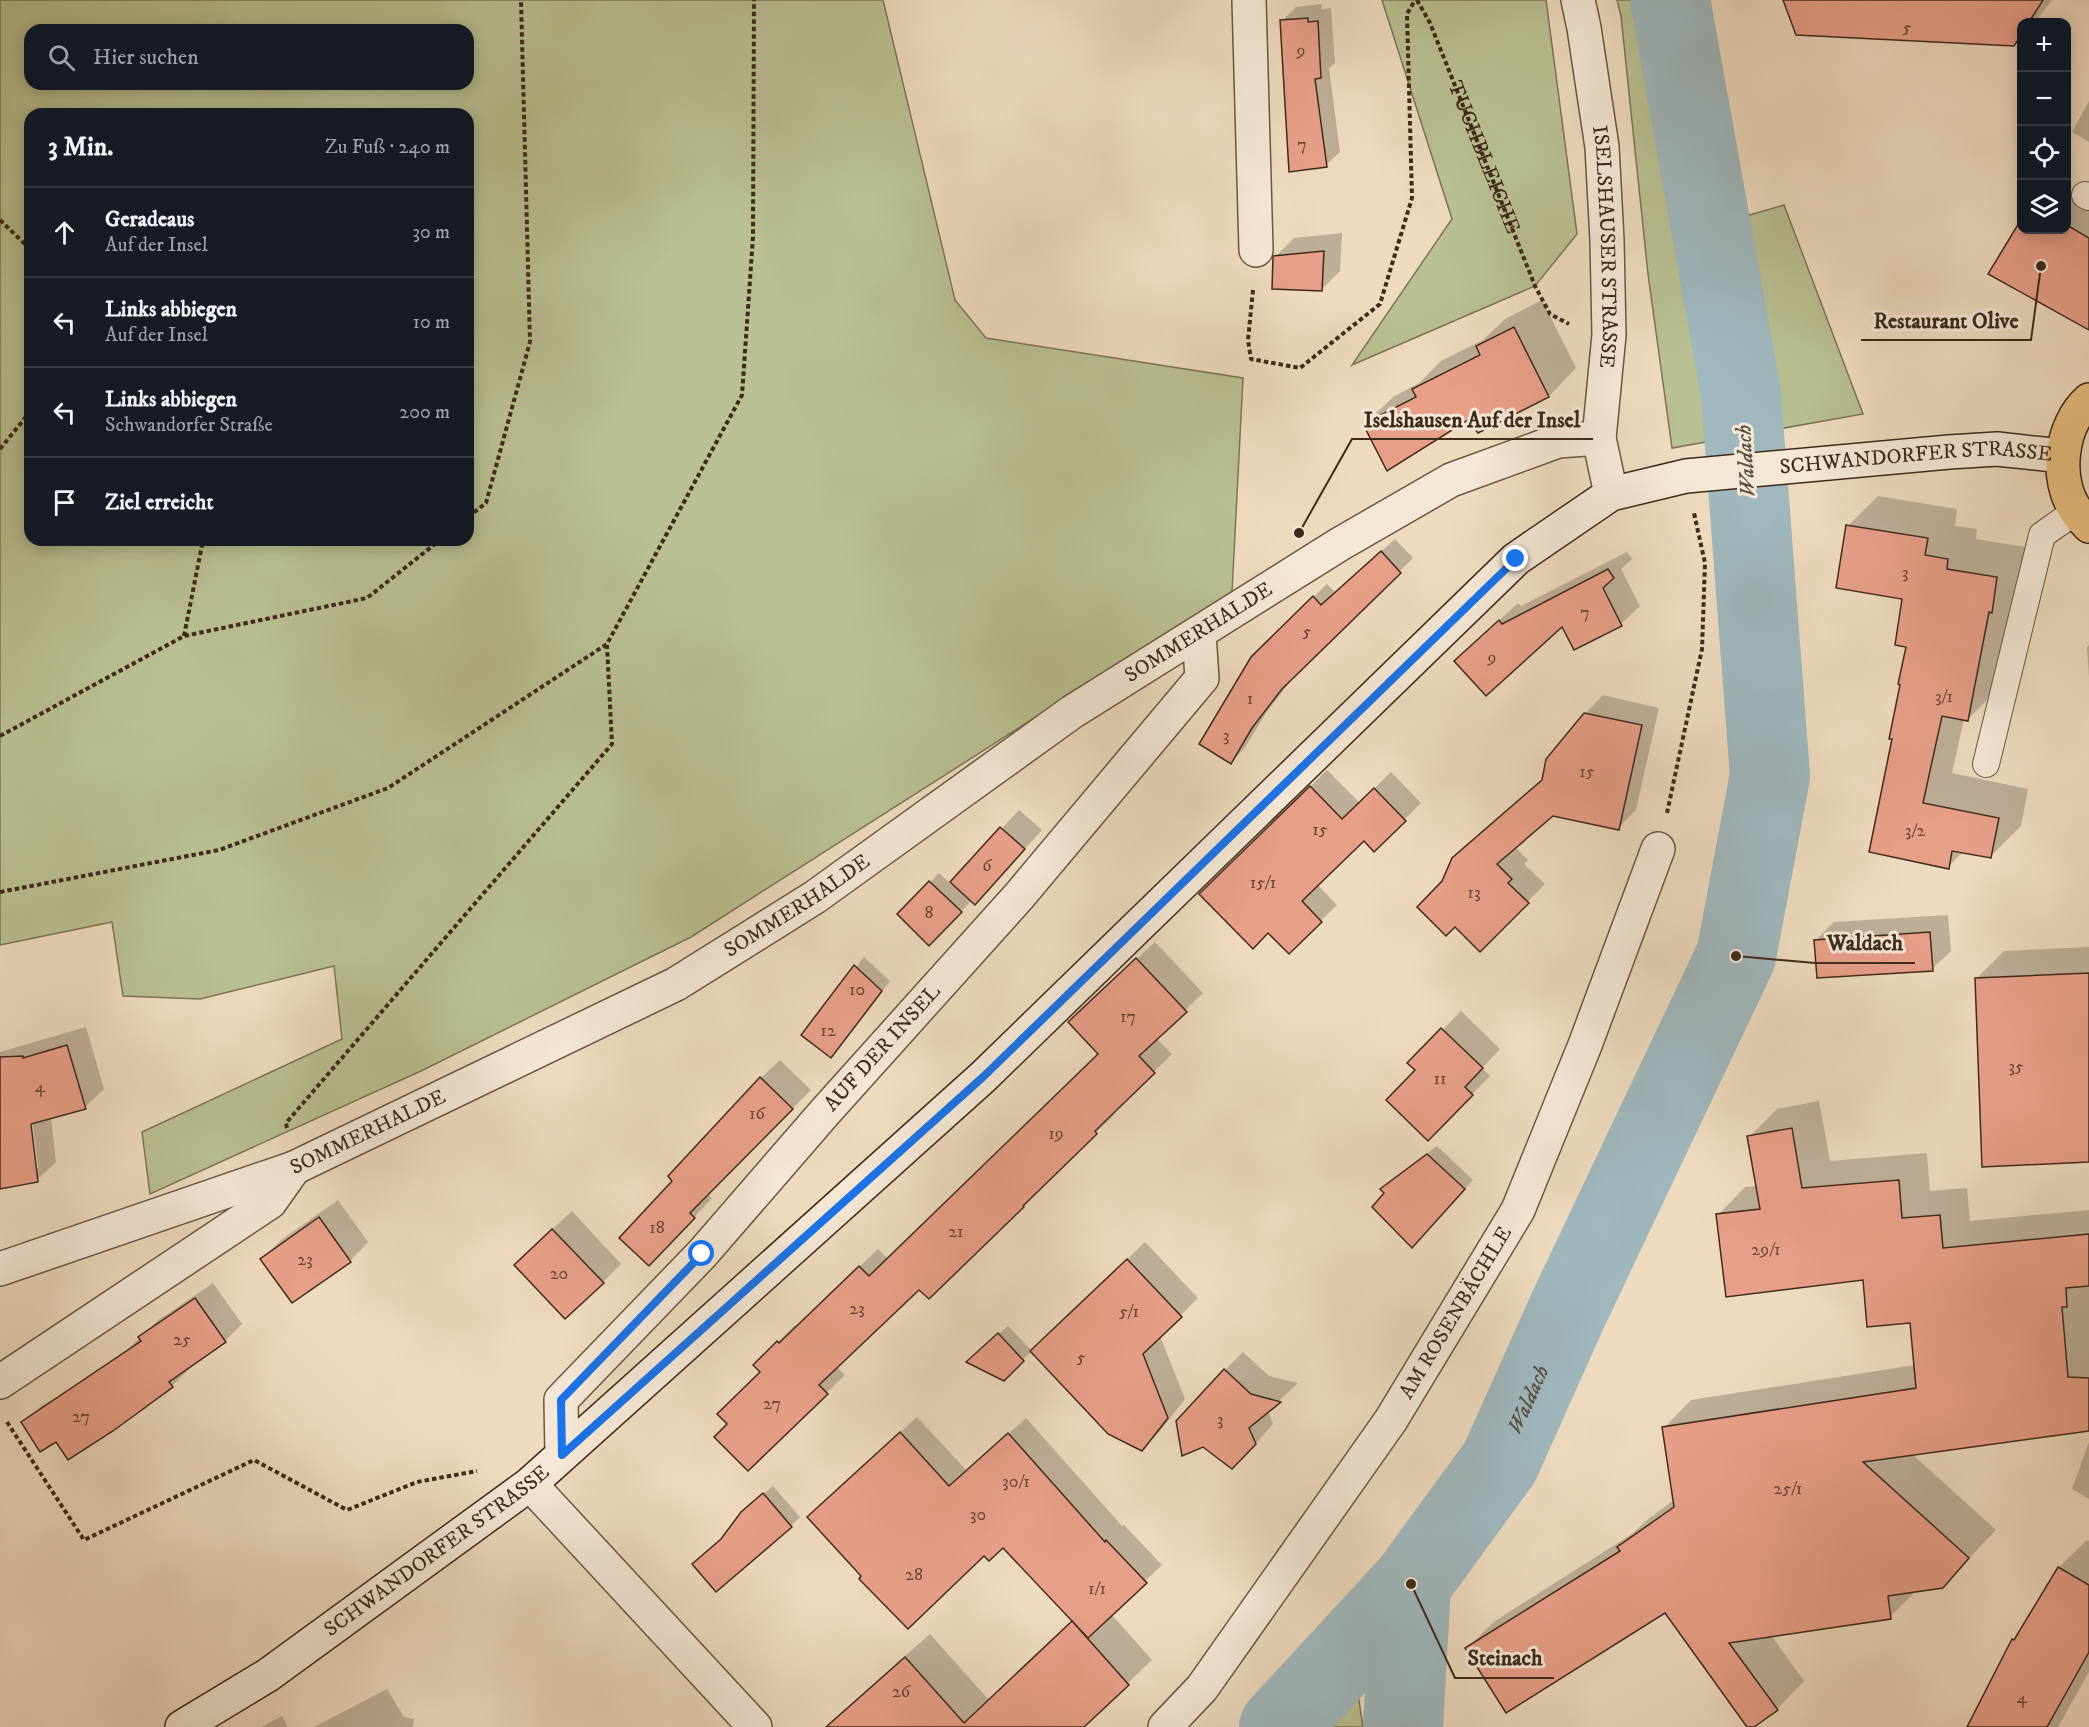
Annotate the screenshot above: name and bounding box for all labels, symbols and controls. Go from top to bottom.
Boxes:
house number: 5 [1903,17,1912,39]
map controls [2017,18,2071,234]
button: + [2017,18,2071,72]
search box [24,24,474,90]
house number: 9 [1296,40,1305,62]
icon: search [45,41,78,74]
text: Hier suchen [93,44,199,71]
button: − [2017,72,2071,126]
street label: TUCHBLEICHE [1442,77,1526,237]
street label: ISELSHAUSER STRASSE [1586,124,1622,370]
button: locate [2017,126,2071,180]
text: 3 Min. [48,131,113,164]
house number: 7 [1297,134,1307,156]
text: Zu Fuß · 240 m [325,135,450,160]
button: layers [2017,180,2071,234]
text: Geradeaus [105,206,194,233]
icon: ahead [48,216,81,249]
text: 30 m [412,220,450,245]
text: Auf der Insel [105,233,208,258]
text: Links abbiegen [105,296,237,323]
callout: Restaurant Olive [1861,300,2031,340]
icon: left [48,306,81,339]
text: Restaurant Olive [1873,308,2019,335]
text: 10 m [413,310,450,335]
text: Auf der Insel [105,323,208,348]
text: Links abbiegen [105,386,237,413]
icon: left [48,396,81,429]
callout: Iselshausen Auf der Insel [1352,399,1593,439]
text: 200 m [399,400,450,425]
text: Iselshausen Auf der Insel [1364,407,1581,434]
text: Schwandorfer Straße [105,413,273,438]
water label: Waldach [1730,424,1762,498]
street label: SCHWANDORFER STRASSE [1778,436,2054,480]
icon: arrive [48,486,81,519]
text: Ziel erreicht [105,489,213,516]
route end [1502,545,1528,571]
house number: 3 [1902,562,1908,584]
street label: SOMMERHALDE [1120,577,1277,689]
house number: 7 [1580,602,1590,624]
house number: 5 [1303,621,1312,643]
house number: 9 [1487,647,1496,669]
house number: 3/1 [1935,686,1953,708]
house number: 1 [1247,688,1253,710]
house number: 3 [1223,725,1229,747]
house number: 15 [1579,761,1595,783]
house number: 15 [1312,819,1328,841]
house number: 3/2 [1905,820,1925,842]
street label: SOMMERHALDE [719,848,875,963]
house number: 6 [982,855,992,877]
house number: 15/1 [1250,872,1276,894]
house number: 13 [1467,882,1481,904]
house number: 8 [924,902,934,924]
callout: Waldach [1815,923,1915,963]
text: Waldach [1826,930,1904,957]
street label: AUF DER INSEL [819,979,946,1117]
house number: 10 [849,979,865,1001]
house number: 17 [1120,1006,1136,1028]
house number: 12 [820,1020,836,1042]
house number: 35 [2008,1056,2024,1078]
house number: 11 [1433,1068,1447,1090]
house number: 4 [35,1076,46,1098]
street label: SOMMERHALDE [286,1084,450,1181]
house number: 16 [749,1103,766,1125]
house number: 19 [1048,1123,1064,1145]
house number: 18 [649,1217,665,1239]
house number: 21 [948,1221,964,1243]
street label: AM ROSENBÄCHLE [1394,1222,1518,1404]
house number: 29/1 [1751,1239,1781,1261]
route start [688,1240,714,1266]
house number: 23 [297,1249,313,1271]
house number: 20 [550,1263,568,1285]
house number: 23 [849,1298,865,1320]
house number: 5/1 [1119,1301,1139,1323]
house number: 25 [173,1329,191,1351]
house number: 5 [1077,1347,1086,1369]
water label: Waldach [1501,1361,1555,1438]
house number: 27 [763,1393,781,1415]
house number: 27 [72,1406,90,1428]
house number: 3 [1217,1409,1223,1431]
street label: SCHWANDORFER STRASSE [319,1460,555,1643]
house number: 30/1 [1002,1471,1030,1493]
house number: 25/1 [1774,1478,1802,1500]
house number: 30 [970,1504,986,1526]
house number: 28 [905,1564,923,1586]
house number: 1/1 [1088,1578,1106,1600]
callout: Steinach [1455,1638,1554,1678]
text: Steinach [1467,1645,1543,1672]
house number: 26 [892,1681,911,1703]
house number: 4 [2017,1687,2028,1709]

